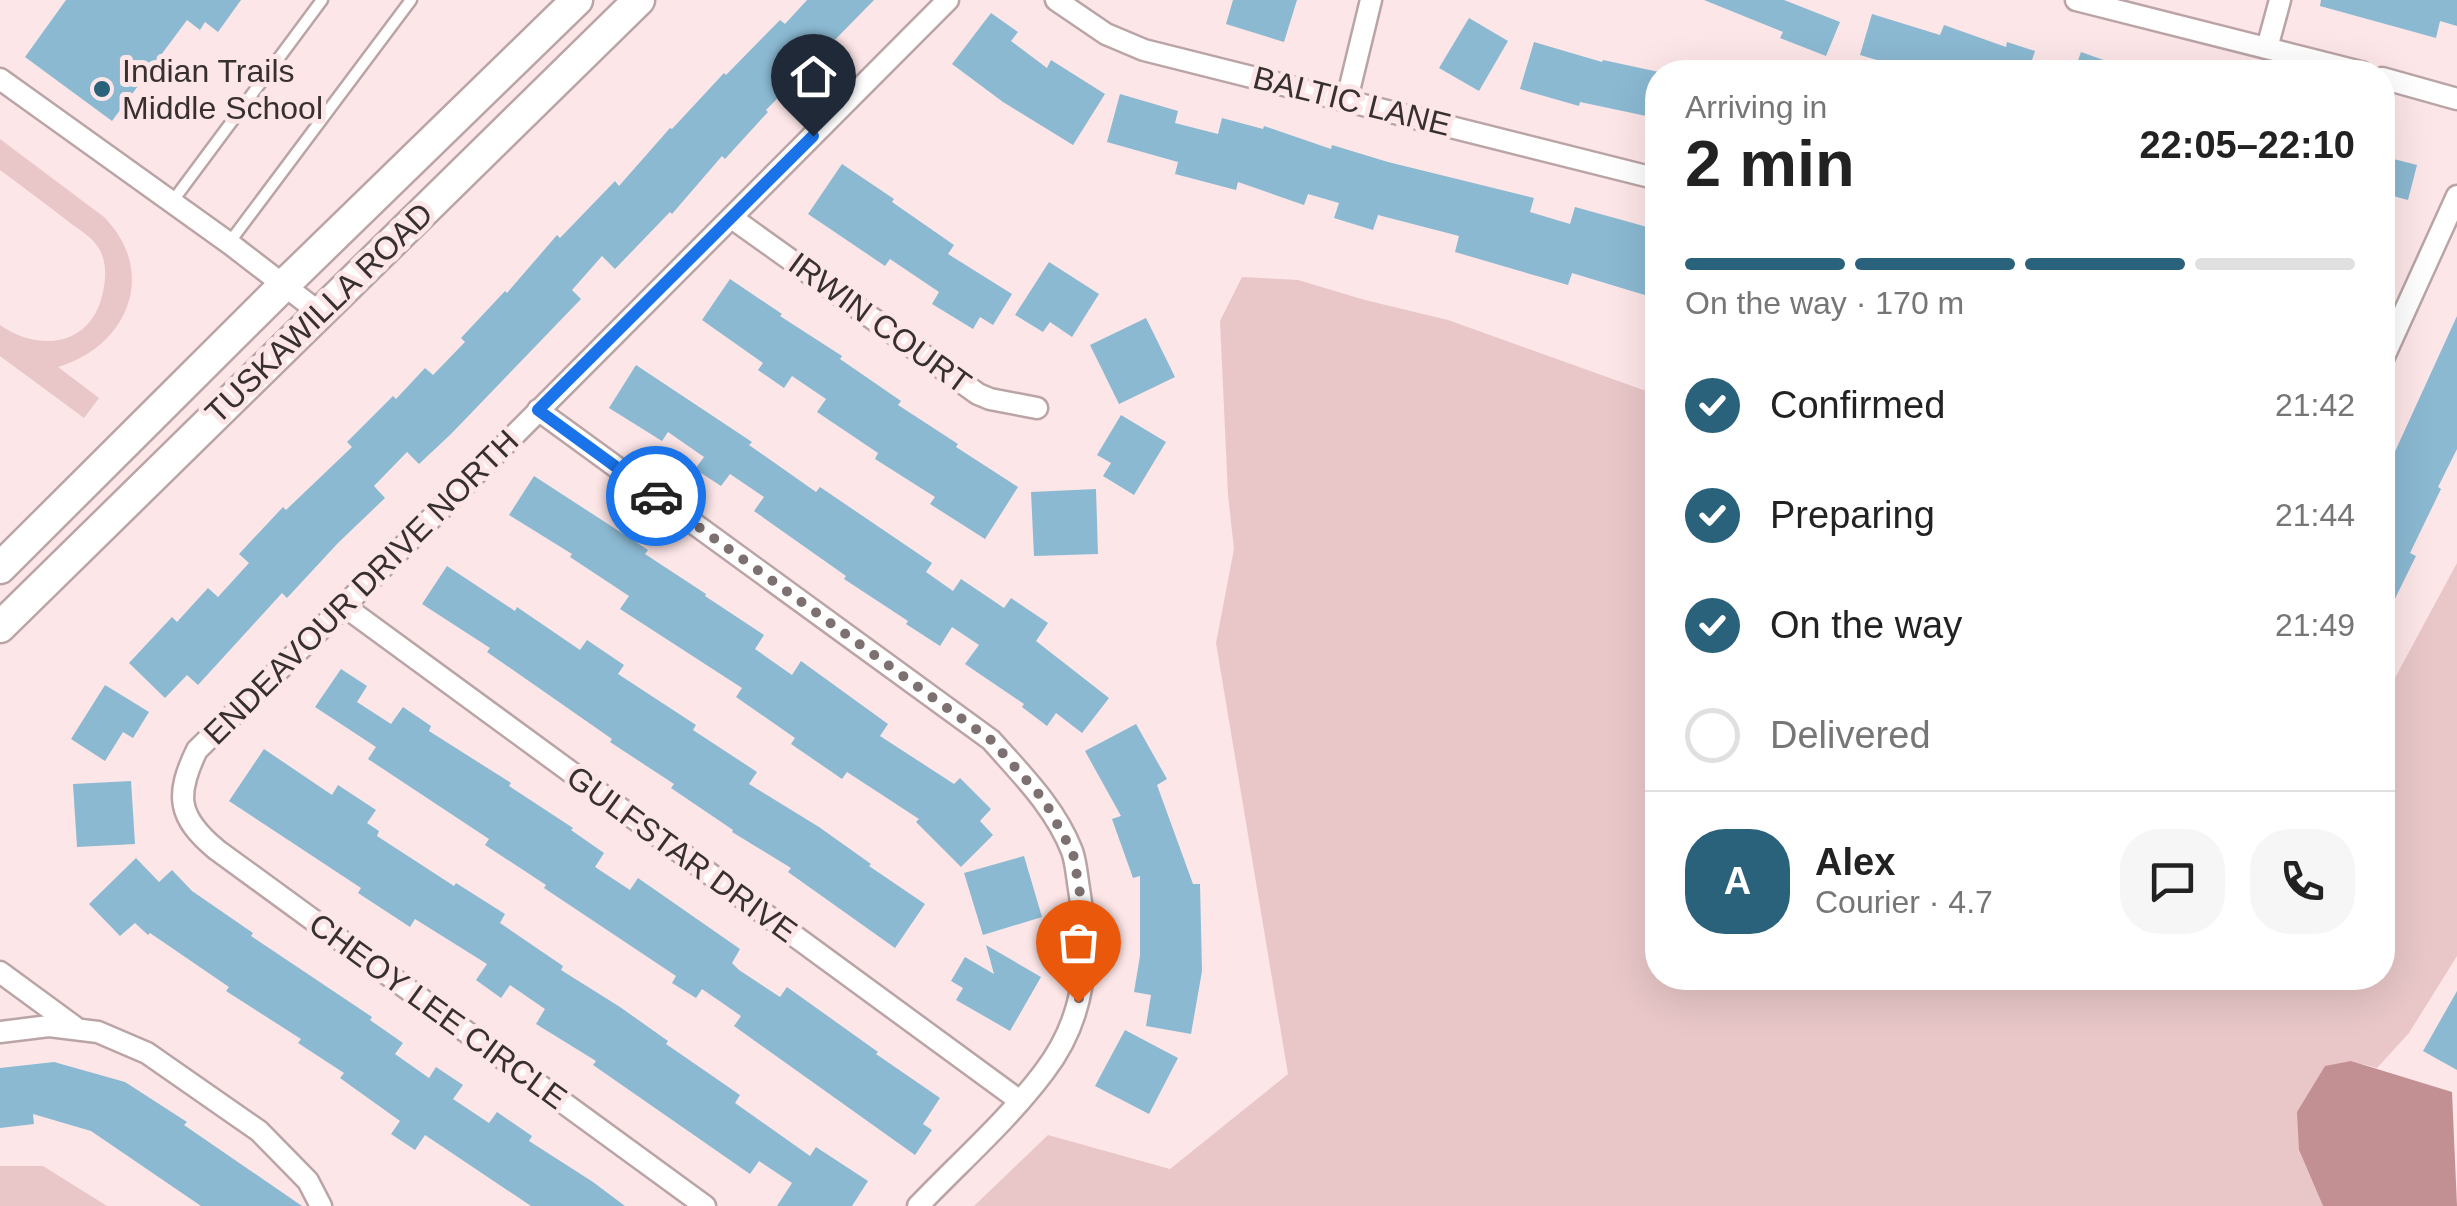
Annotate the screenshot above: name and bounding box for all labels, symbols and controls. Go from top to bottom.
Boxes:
pin [771,34,856,137]
icon: home [786,49,841,104]
place label: Indian Trails Middle School [122,53,323,126]
street label: BALTIC LANE [1250,59,1454,143]
marker: Indian Trails Middle School [91,78,113,100]
text: Arriving in [1685,89,1827,125]
text: 22:05–22:10 [2139,124,2355,166]
text: 2 min [1685,127,1855,200]
street label: TUSKAWILLA ROAD [198,195,440,431]
street label: IRWIN COURT [782,245,978,401]
text: On the way · 170 m [1685,285,1964,321]
icon: check [1685,378,1740,433]
text: Confirmed [1770,384,1945,426]
text: 21:42 [2275,387,2355,423]
street label: ENDEAVOUR DRIVE NORTH [197,423,525,751]
courier [606,446,706,546]
icon: car [629,469,684,524]
icon: check [1685,488,1740,543]
text: Preparing [1770,494,1935,536]
text: 21:44 [2275,497,2355,533]
icon: check [1685,598,1740,653]
text: On the way [1770,604,1962,646]
text: 21:49 [2275,607,2355,643]
text: Delivered [1770,714,1931,756]
street label: GULFSTAR DRIVE [560,759,804,949]
button: chat [2120,829,2225,934]
button: phone [2250,829,2355,934]
text: Alex [1815,841,1895,883]
text: A [1724,860,1751,902]
text: Courier · 4.7 [1815,884,1993,920]
pin [1036,900,1121,1003]
street label: CHEOY LEE CIRCLE [302,906,574,1116]
icon: bag [1051,915,1106,970]

